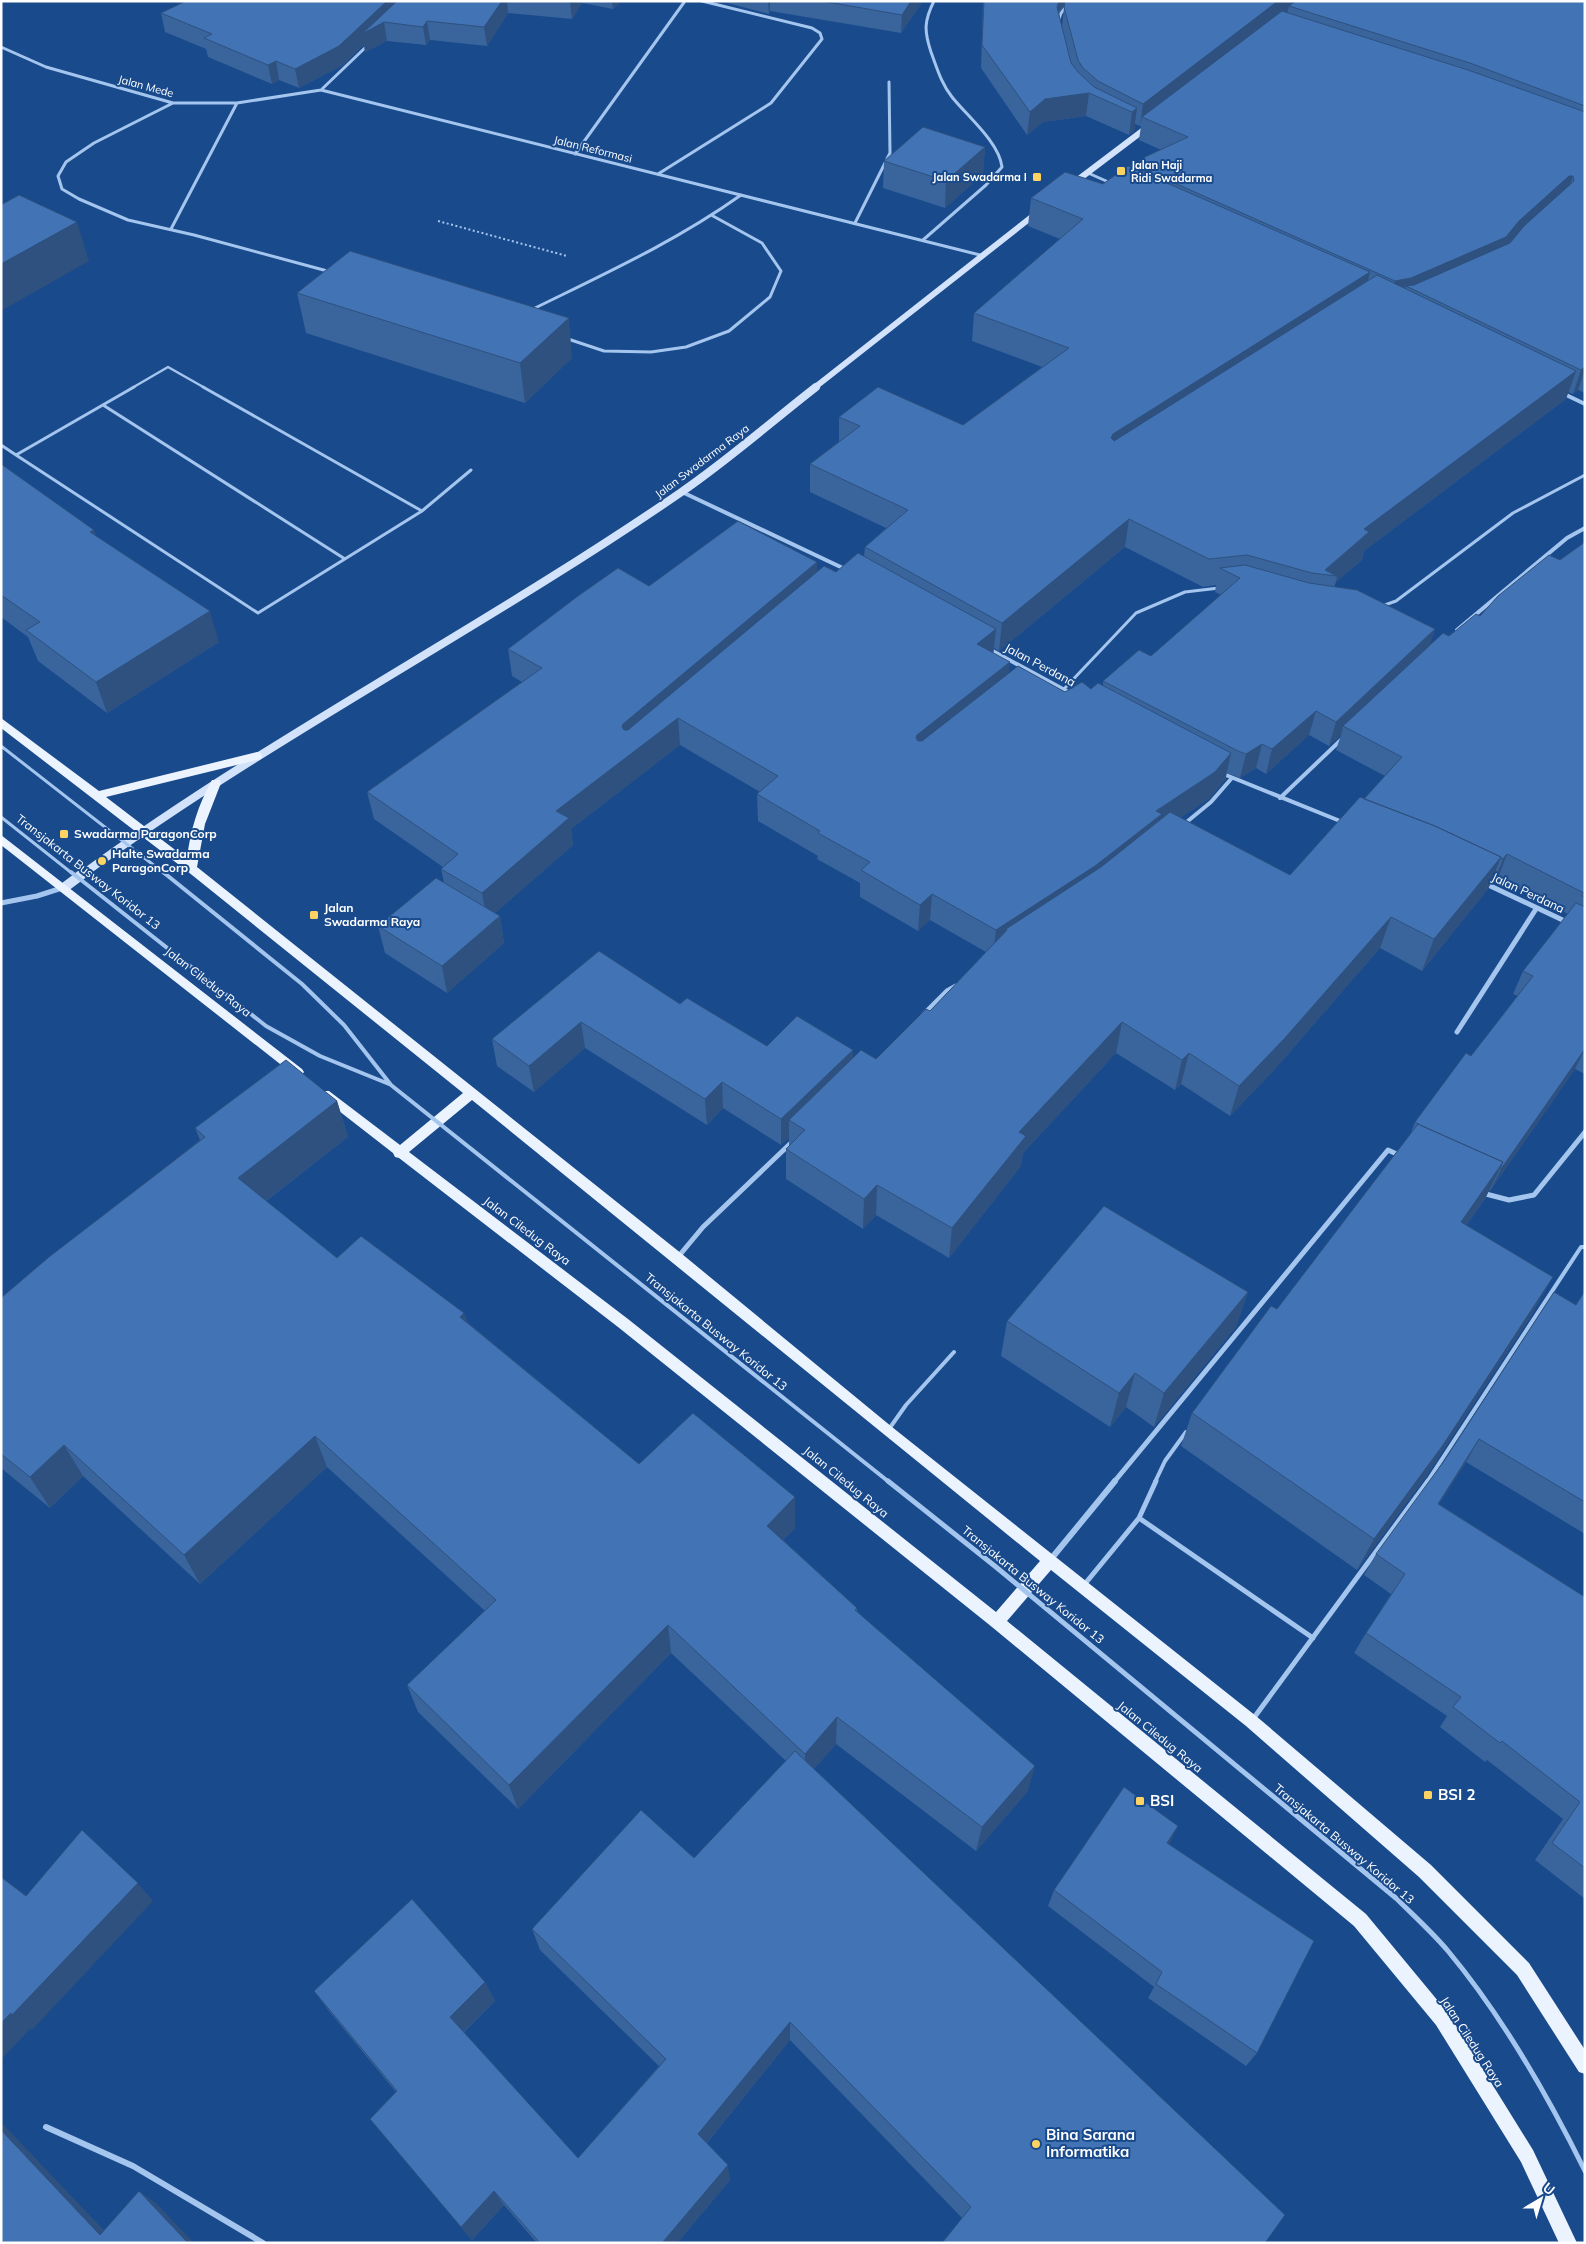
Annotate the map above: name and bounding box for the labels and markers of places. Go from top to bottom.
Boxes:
place label: Jalan Haji Ridi Swadarma [1131,158,1213,185]
marker: Jalan Haji Ridi Swadarma [1115,165,1127,177]
place label: Jalan Swadarma I [933,170,1027,184]
marker: Jalan Swadarma I [1031,171,1043,183]
place label: Swadarma ParagonCorp [74,826,217,841]
marker: Swadarma ParagonCorp [58,828,70,840]
place label: Halte Swadarma ParagonCorp [112,846,210,875]
marker: Halte Swadarma ParagonCorp [96,855,108,867]
place label: Jalan Swadarma Raya [324,900,420,929]
marker: Jalan Swadarma Raya [308,909,320,921]
place label: BSI 2 [1438,1785,1475,1804]
marker: BSI 2 [1422,1789,1434,1801]
place label: BSI [1150,1791,1174,1810]
marker: BSI [1134,1795,1146,1807]
place label: Bina Sarana Informatika [1046,2125,1135,2161]
marker: Bina Sarana Informatika [1030,2138,1042,2150]

